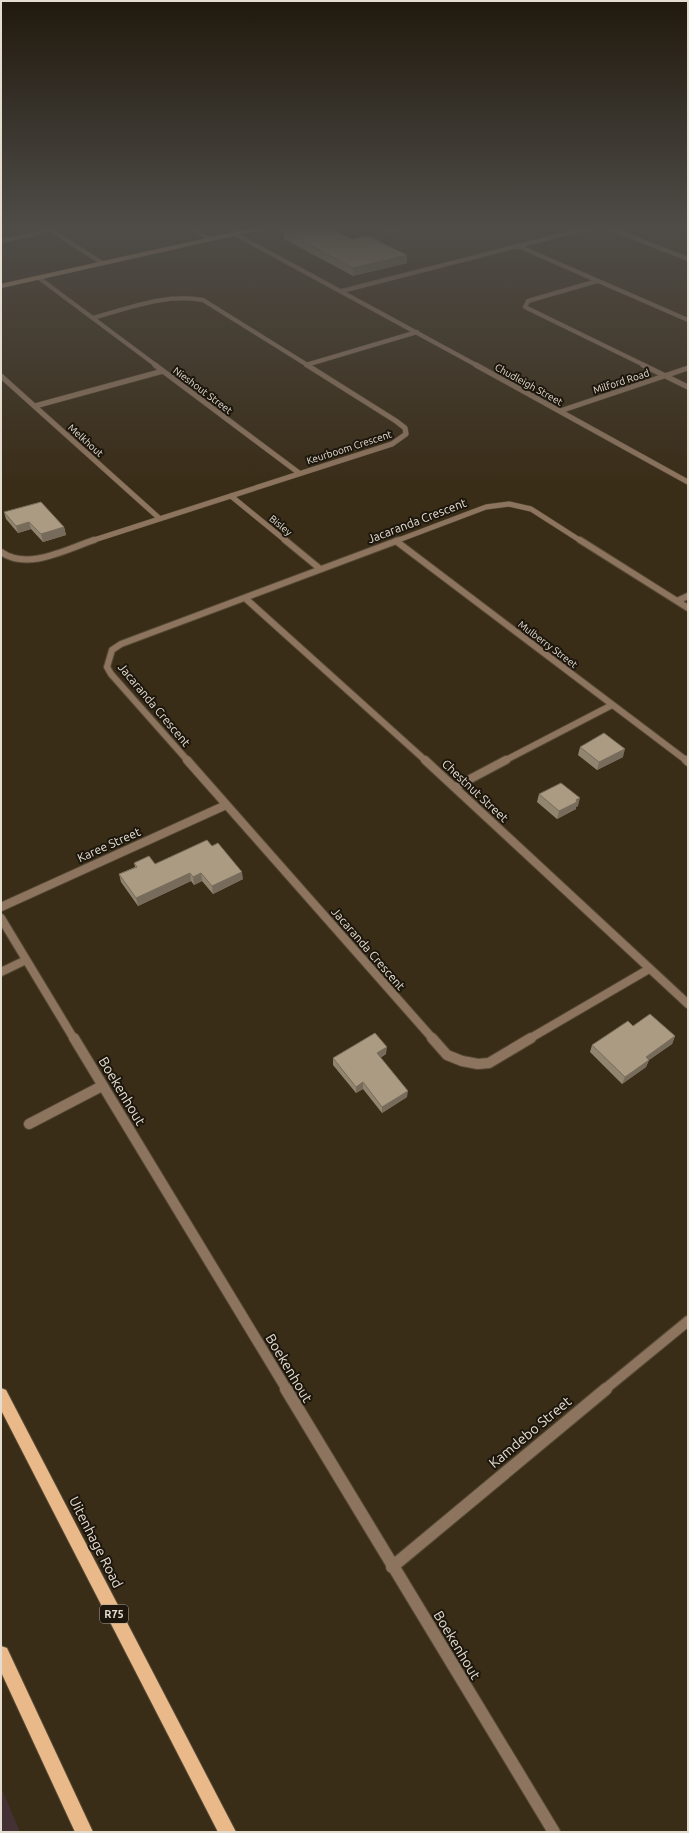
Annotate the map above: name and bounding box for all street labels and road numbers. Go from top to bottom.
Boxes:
street label: Chudleigh Street [493,361,565,408]
street label: Nieshout Street [171,365,234,416]
street label: Milford Road [592,367,651,396]
street label: Melkhout [66,422,105,459]
street label: Keurboom Crescent [305,428,393,466]
street label: Jacaranda Crescent [366,496,468,545]
street label: Bisley [267,513,294,538]
street label: Mulberry Street [516,619,579,670]
street label: Jacaranda Crescent [116,660,193,749]
street label: Chestnut Street [440,757,511,825]
street label: Karee Street [75,825,143,864]
street label: Jacaranda Crescent [329,905,408,993]
street label: Boekenhout [95,1054,149,1129]
street label: Boekenhout [262,1331,316,1406]
street label: Kamdebo Street [486,1393,575,1471]
street label: Uitenhage Road [66,1494,126,1590]
road number: R75 [100,1605,128,1623]
street label: Boekenhout [430,1608,484,1683]

